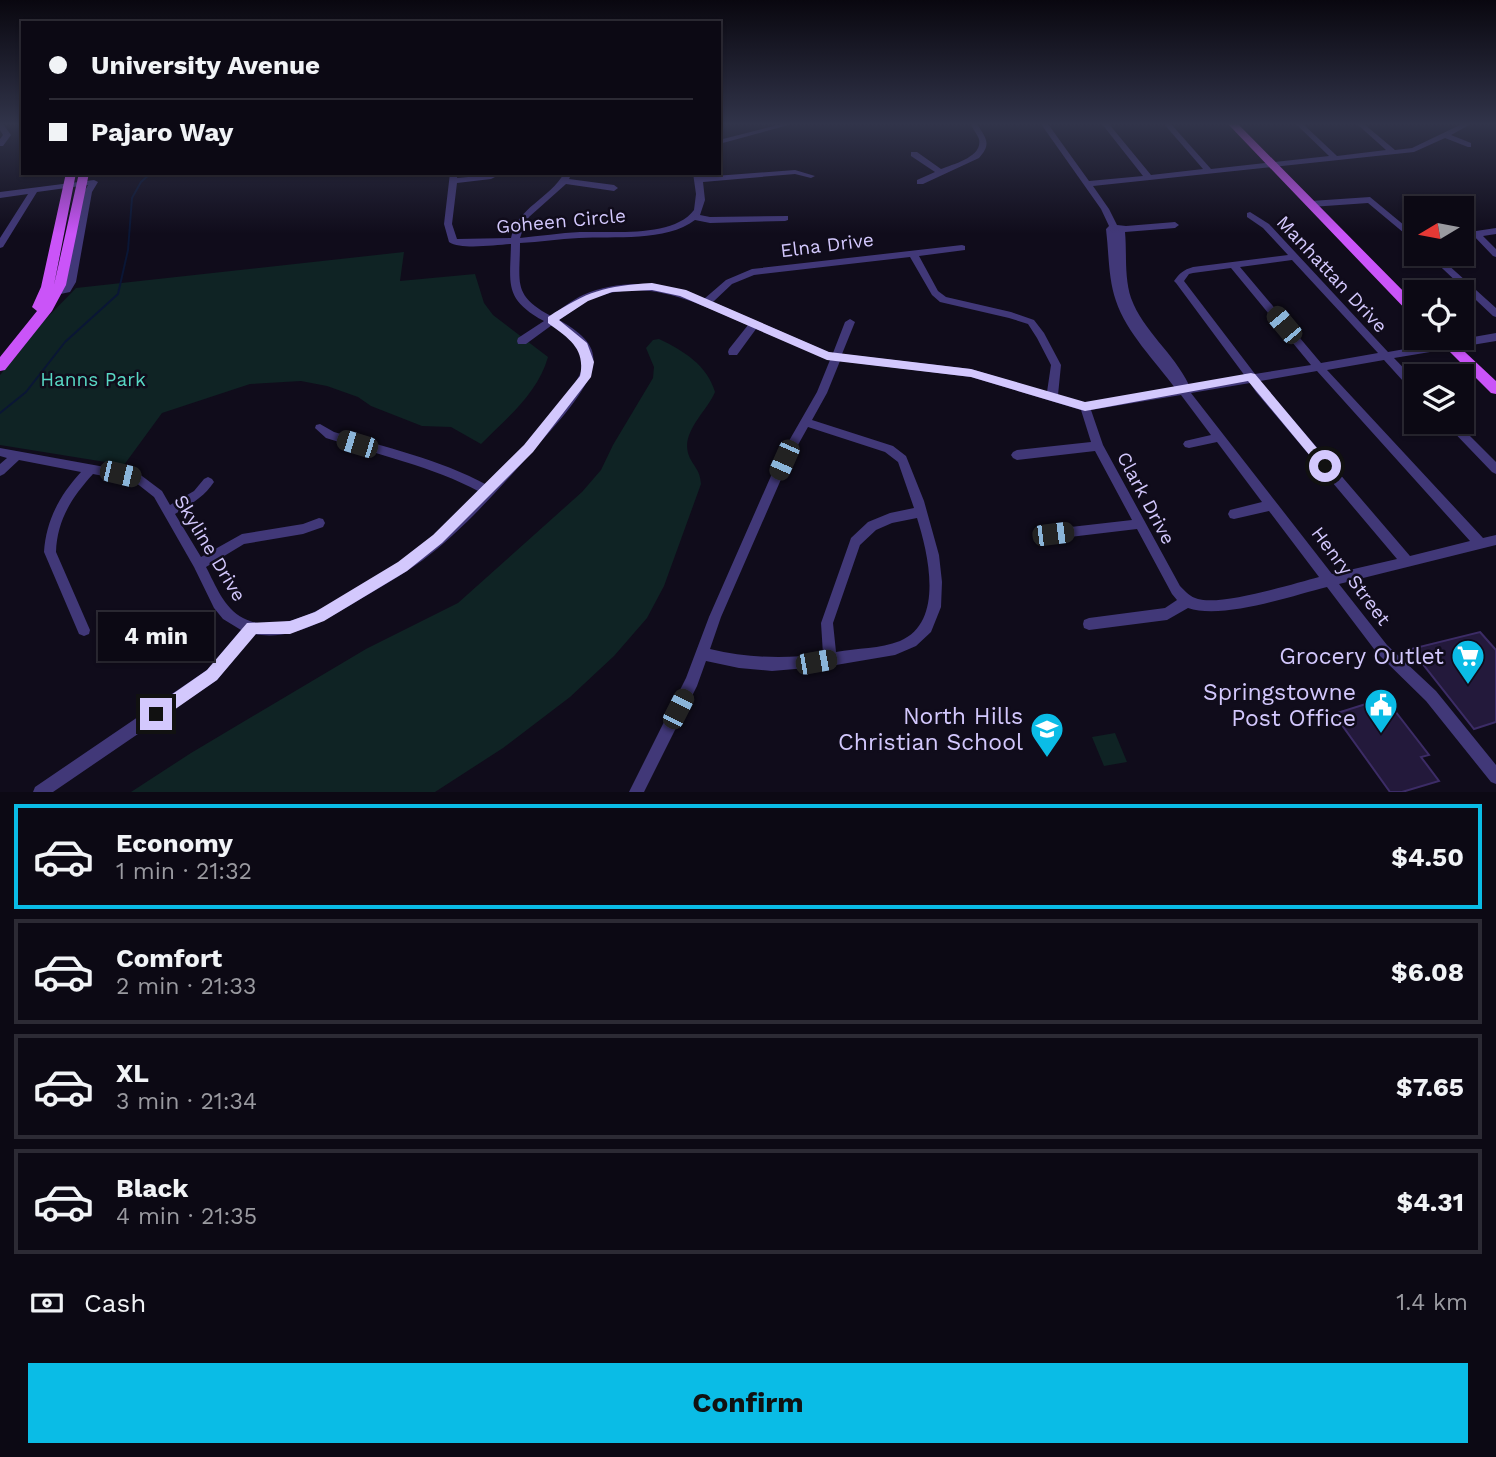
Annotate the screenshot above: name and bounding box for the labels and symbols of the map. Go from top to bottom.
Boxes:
north arrow [1404,196,1474,266]
street label: Goheen Circle [495,204,627,238]
street label: Manhattan Drive [1272,211,1392,337]
street label: Elna Drive [779,228,875,262]
car [1263,302,1306,348]
park label: Hanns Park [40,368,146,391]
car [334,428,381,460]
car [766,437,803,483]
street label: Clark Drive [1112,448,1180,548]
route start [1309,450,1341,482]
car [98,459,143,489]
street label: Skyline Drive [169,491,251,605]
car [1031,521,1076,547]
street label: Henry Street [1307,522,1395,630]
callout: 4 min [98,612,214,662]
supermarket icon: Grocery Outlet [1449,637,1487,686]
place label: Grocery Outlet [1279,643,1444,670]
car [794,648,839,676]
place label: Springstowne Post Office [1203,679,1356,732]
car [660,686,697,732]
public building icon: Springstowne Post Office [1362,686,1400,735]
route end [140,698,172,730]
place label: North Hills Christian School [838,703,1023,756]
school or university icon: North Hills Christian School [1028,710,1066,759]

